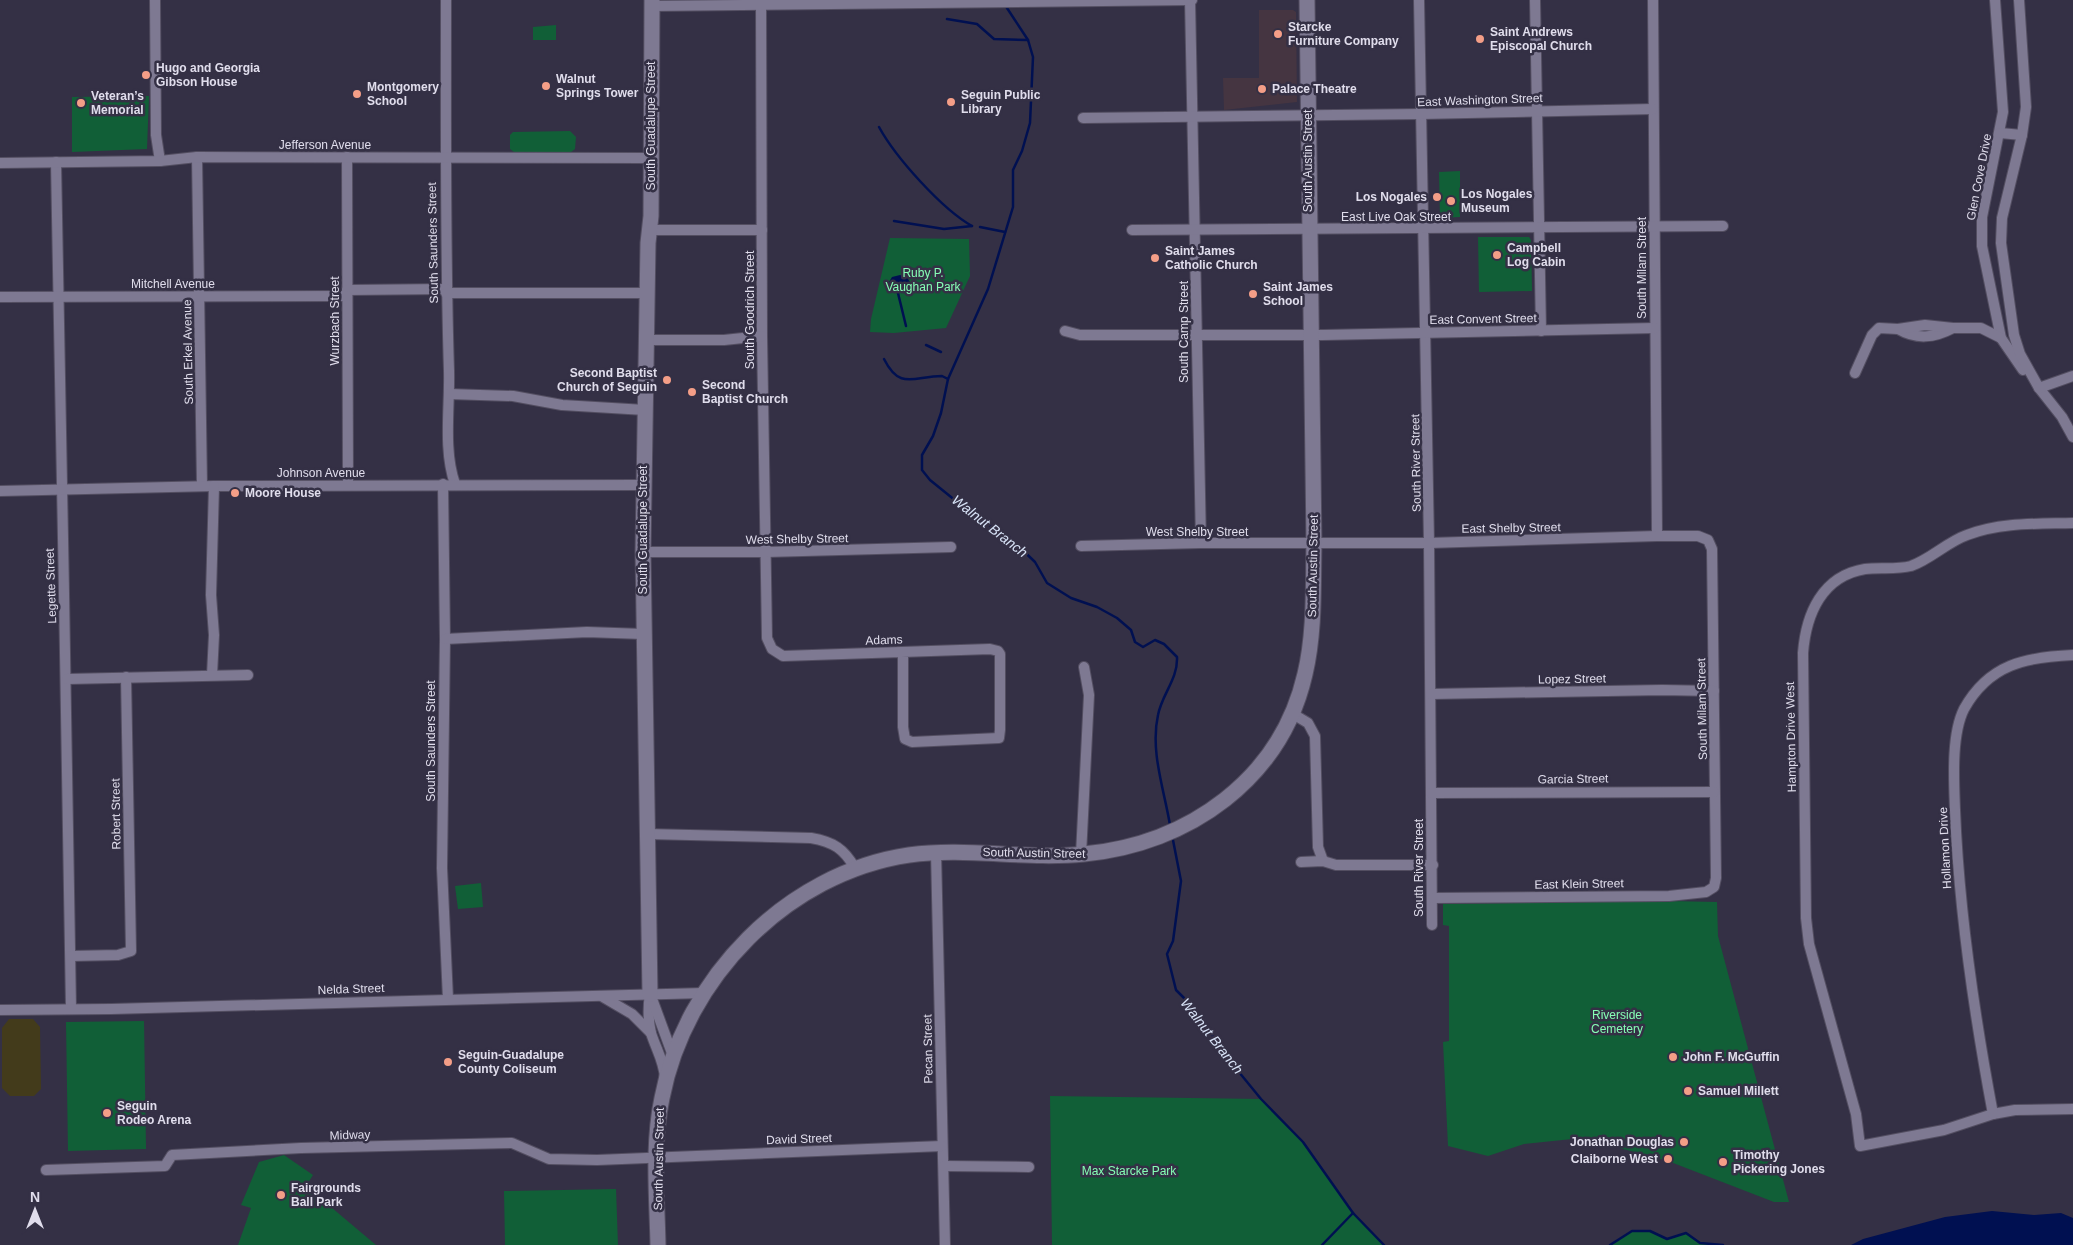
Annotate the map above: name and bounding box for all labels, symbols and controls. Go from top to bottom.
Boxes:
place label: Starcke Furniture Company [1288,20,1399,48]
place label: Saint Andrews Episcopal Church [1490,25,1592,53]
marker: Starcke Furniture Company [1272,28,1284,40]
marker: Saint Andrews Episcopal Church [1474,33,1486,45]
place label: Hugo and Georgia Gibson House [156,61,260,89]
street label: South Guadalupe Street [644,61,658,190]
marker: Hugo and Georgia Gibson House [140,69,152,81]
place label: Walnut Springs Tower [556,72,639,100]
place label: Montgomery School [367,80,439,108]
marker: Walnut Springs Tower [540,80,552,92]
place label: Palace Theatre [1272,82,1357,96]
marker: Palace Theatre [1256,83,1268,95]
marker: Montgomery School [351,88,363,100]
place label: Seguin Public Library [961,88,1041,116]
place label: Veteran’s Memorial [91,89,144,117]
street label: East Washington Street [1417,91,1544,109]
marker: Seguin Public Library [945,96,957,108]
marker: Veteran’s Memorial [75,97,87,109]
street label: South Austin Street [1301,109,1315,212]
street label: Glen Cove Drive [1964,132,1994,222]
street label: Jefferson Avenue [279,138,371,152]
street label: South Saunders Street [425,182,441,304]
place label: Los Nogales Museum [1461,187,1533,215]
place label: Los Nogales [1356,190,1427,204]
marker: Los Nogales [1431,191,1443,203]
marker: Los Nogales Museum [1445,195,1457,207]
street label: East Live Oak Street [1341,210,1452,224]
street label: South Milam Street [1635,216,1649,319]
place label: Campbell Log Cabin [1507,241,1566,269]
place label: Saint James Catholic Church [1165,244,1258,272]
marker: Campbell Log Cabin [1491,249,1503,261]
street label: South Goodrich Street [743,250,757,369]
marker: Saint James Catholic Church [1149,252,1161,264]
park label: Ruby P. Vaughan Park [885,266,962,294]
street label: Wurzbach Street [328,276,342,366]
street label: Mitchell Avenue [131,277,215,291]
street label: South Camp Street [1177,280,1191,383]
place label: Saint James School [1263,280,1333,308]
marker: Saint James School [1247,288,1259,300]
street label: South Erkel Avenue [180,299,196,405]
street label: East Convent Street [1429,311,1537,327]
place label: Second Baptist Church of Seguin [557,366,657,394]
marker: Second Baptist Church of Seguin [661,374,673,386]
place label: Second Baptist Church [702,378,788,406]
marker: Second Baptist Church [686,386,698,398]
street label: South River Street [1408,413,1424,512]
street label: South Guadalupe Street [636,465,650,594]
street label: Johnson Avenue [277,466,366,480]
place label: Moore House [245,486,321,500]
marker: Moore House [229,487,241,499]
water label: Walnut Branch [949,492,1031,561]
street label: South Austin Street [1305,514,1321,617]
street label: East Shelby Street [1461,520,1561,536]
street label: West Shelby Street [1146,525,1249,539]
street label: West Shelby Street [746,531,849,547]
street label: Legette Street [43,547,59,624]
street label: Adams [865,632,903,648]
street label: South Milam Street [1694,657,1710,760]
street label: Lopez Street [1538,671,1607,687]
street label: South Saunders Street [424,680,438,802]
street label: Hampton Drive West [1783,681,1799,792]
street label: Garcia Street [1538,771,1609,787]
street label: Robert Street [108,778,124,850]
street label: Hollamon Drive [1936,806,1954,889]
street label: South River Street [1412,818,1426,917]
street label: South Austin Street [983,845,1086,861]
street label: East Klein Street [1534,876,1624,892]
street label: Nelda Street [317,981,385,997]
water label: Walnut Branch [1178,995,1247,1077]
park label: Riverside Cemetery [1591,1008,1643,1036]
street label: Pecan Street [920,1014,936,1084]
place label: Seguin-Guadalupe County Coliseum [458,1048,564,1076]
place label: John F. McGuffin [1683,1050,1780,1064]
marker: John F. McGuffin [1667,1051,1679,1063]
marker: Seguin-Guadalupe County Coliseum [442,1056,454,1068]
place label: Samuel Millett [1698,1084,1779,1098]
marker: Samuel Millett [1682,1085,1694,1097]
place label: Seguin Rodeo Arena [117,1099,192,1127]
marker: Seguin Rodeo Arena [101,1107,113,1119]
street label: South Austin Street [651,1107,667,1210]
street label: Midway [329,1127,371,1143]
street label: David Street [766,1131,833,1147]
place label: Jonathan Douglas [1570,1135,1674,1149]
marker: Jonathan Douglas [1678,1136,1690,1148]
place label: Timothy Pickering Jones [1733,1148,1825,1176]
place label: Claiborne West [1571,1152,1658,1166]
marker: Claiborne West [1662,1153,1674,1165]
marker: Timothy Pickering Jones [1717,1156,1729,1168]
park label: Max Starcke Park [1082,1164,1177,1178]
place label: Fairgrounds Ball Park [291,1181,361,1209]
north arrow [10,1185,60,1235]
text: N [30,1189,40,1205]
marker: Fairgrounds Ball Park [275,1189,287,1201]

